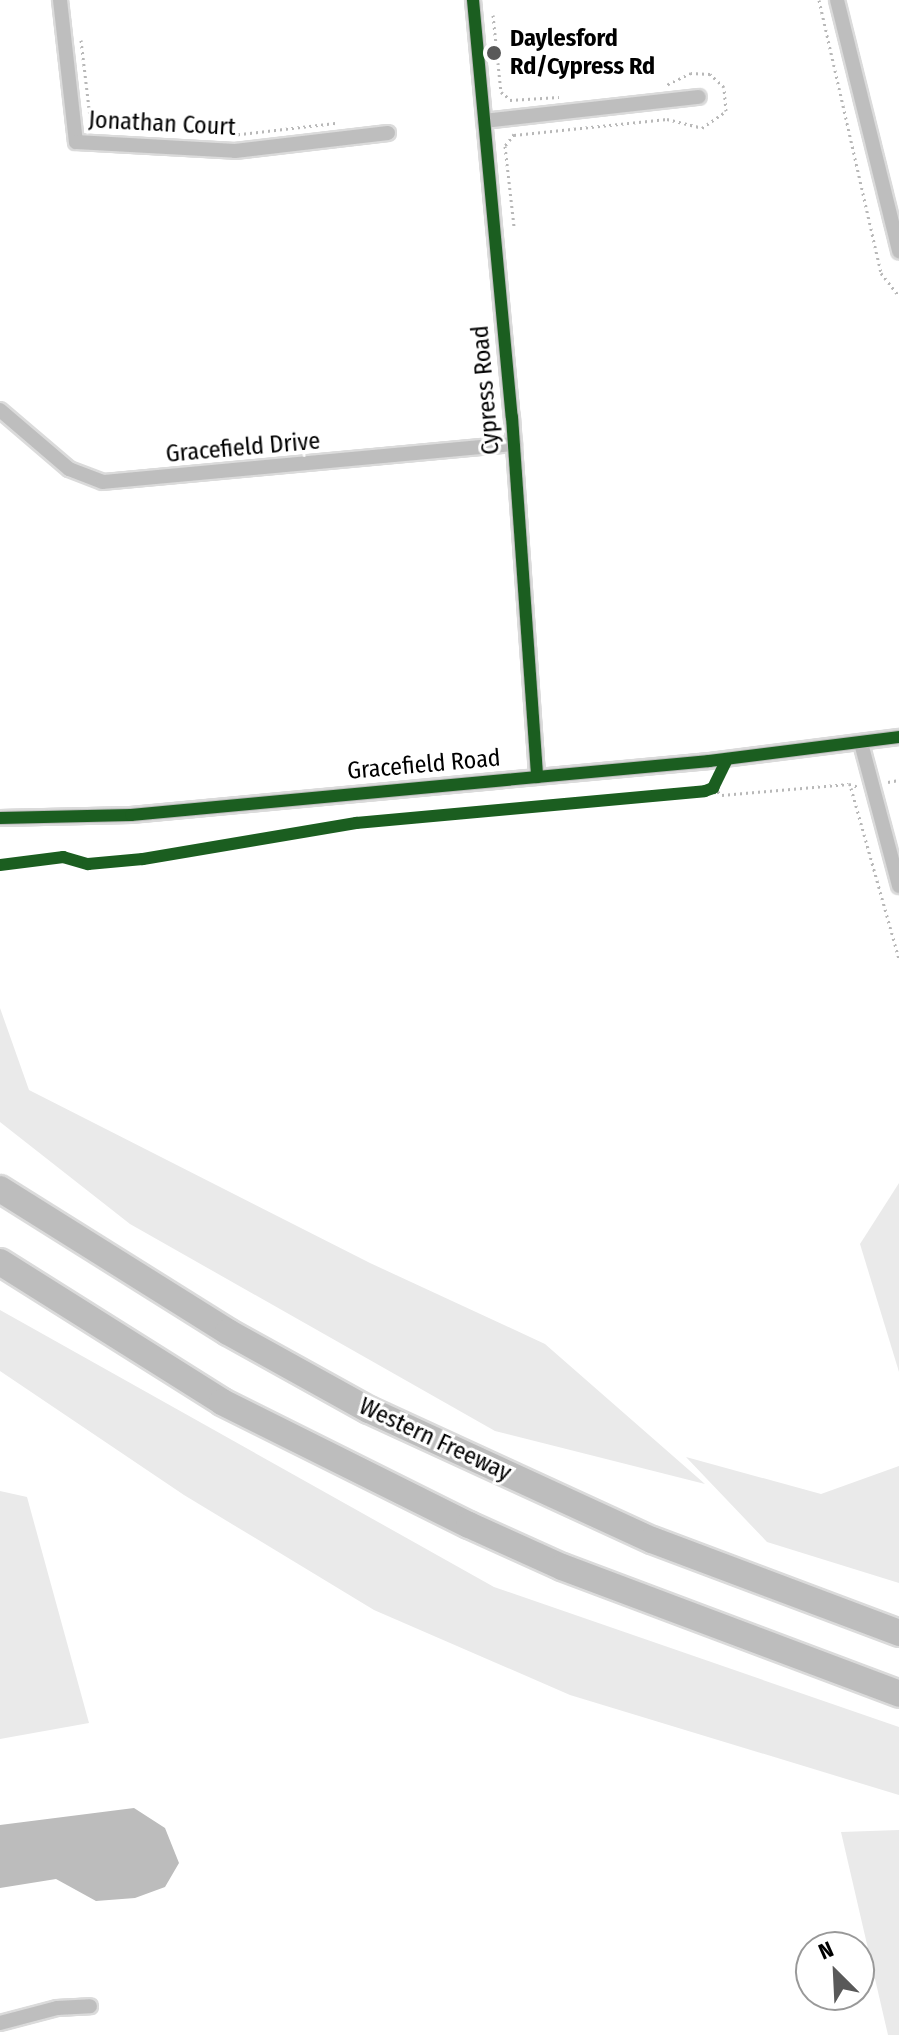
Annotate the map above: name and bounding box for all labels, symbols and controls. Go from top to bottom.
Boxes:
place label: Daylesford Rd/Cypress Rd [510,25,655,81]
marker: Daylesford Rd/Cypress Rd [485,44,503,62]
street label: Jonathan Court [88,106,236,142]
street label: Cypress Road [466,324,506,456]
street label: Gracefield Drive [165,427,321,469]
street label: Gracefield Road [346,744,502,786]
street label: Western Freeway [354,1392,516,1488]
north arrow [795,1931,875,2011]
text: N [814,1935,837,1965]

